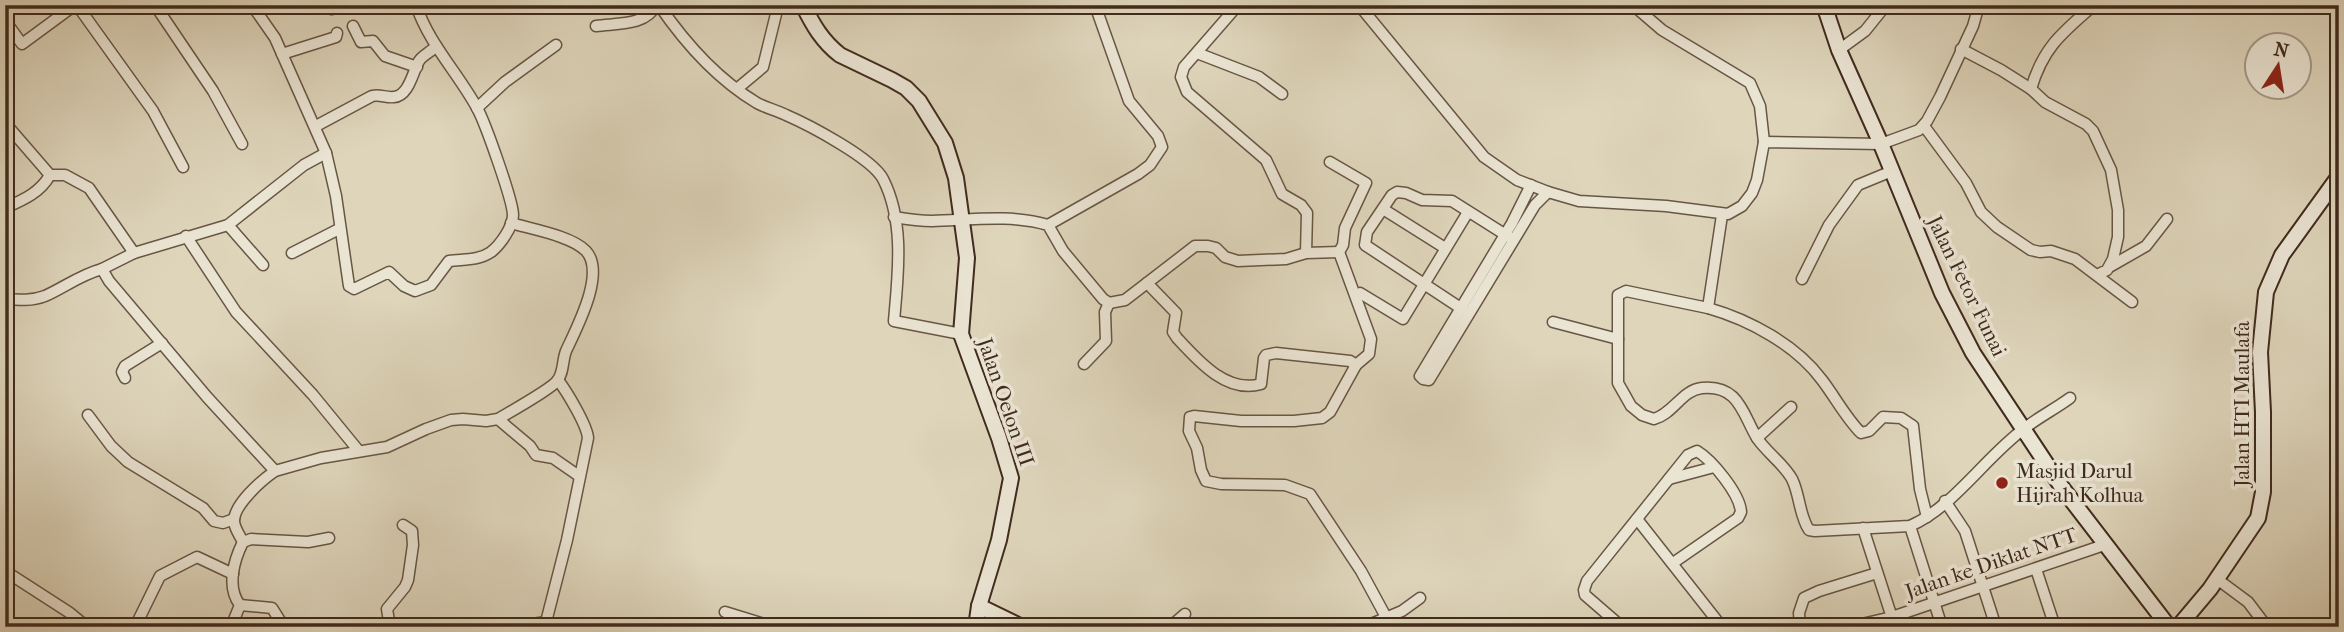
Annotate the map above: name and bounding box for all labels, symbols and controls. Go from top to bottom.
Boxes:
north arrow [2242,32,2312,102]
text: N [2272,38,2291,63]
street label: Jalan Fetor Funai [1922,210,2011,360]
street label: Jalan HTI Maulafa [2230,321,2254,489]
street label: Jalan Oelon III [972,333,1039,469]
place label: Masjid Darul Hijrah Kolhua [2016,459,2144,507]
marker: Masjid Darul Hijrah Kolhua [1994,475,2010,491]
street label: Jalan ke Diklat NTT [1900,522,2081,604]

